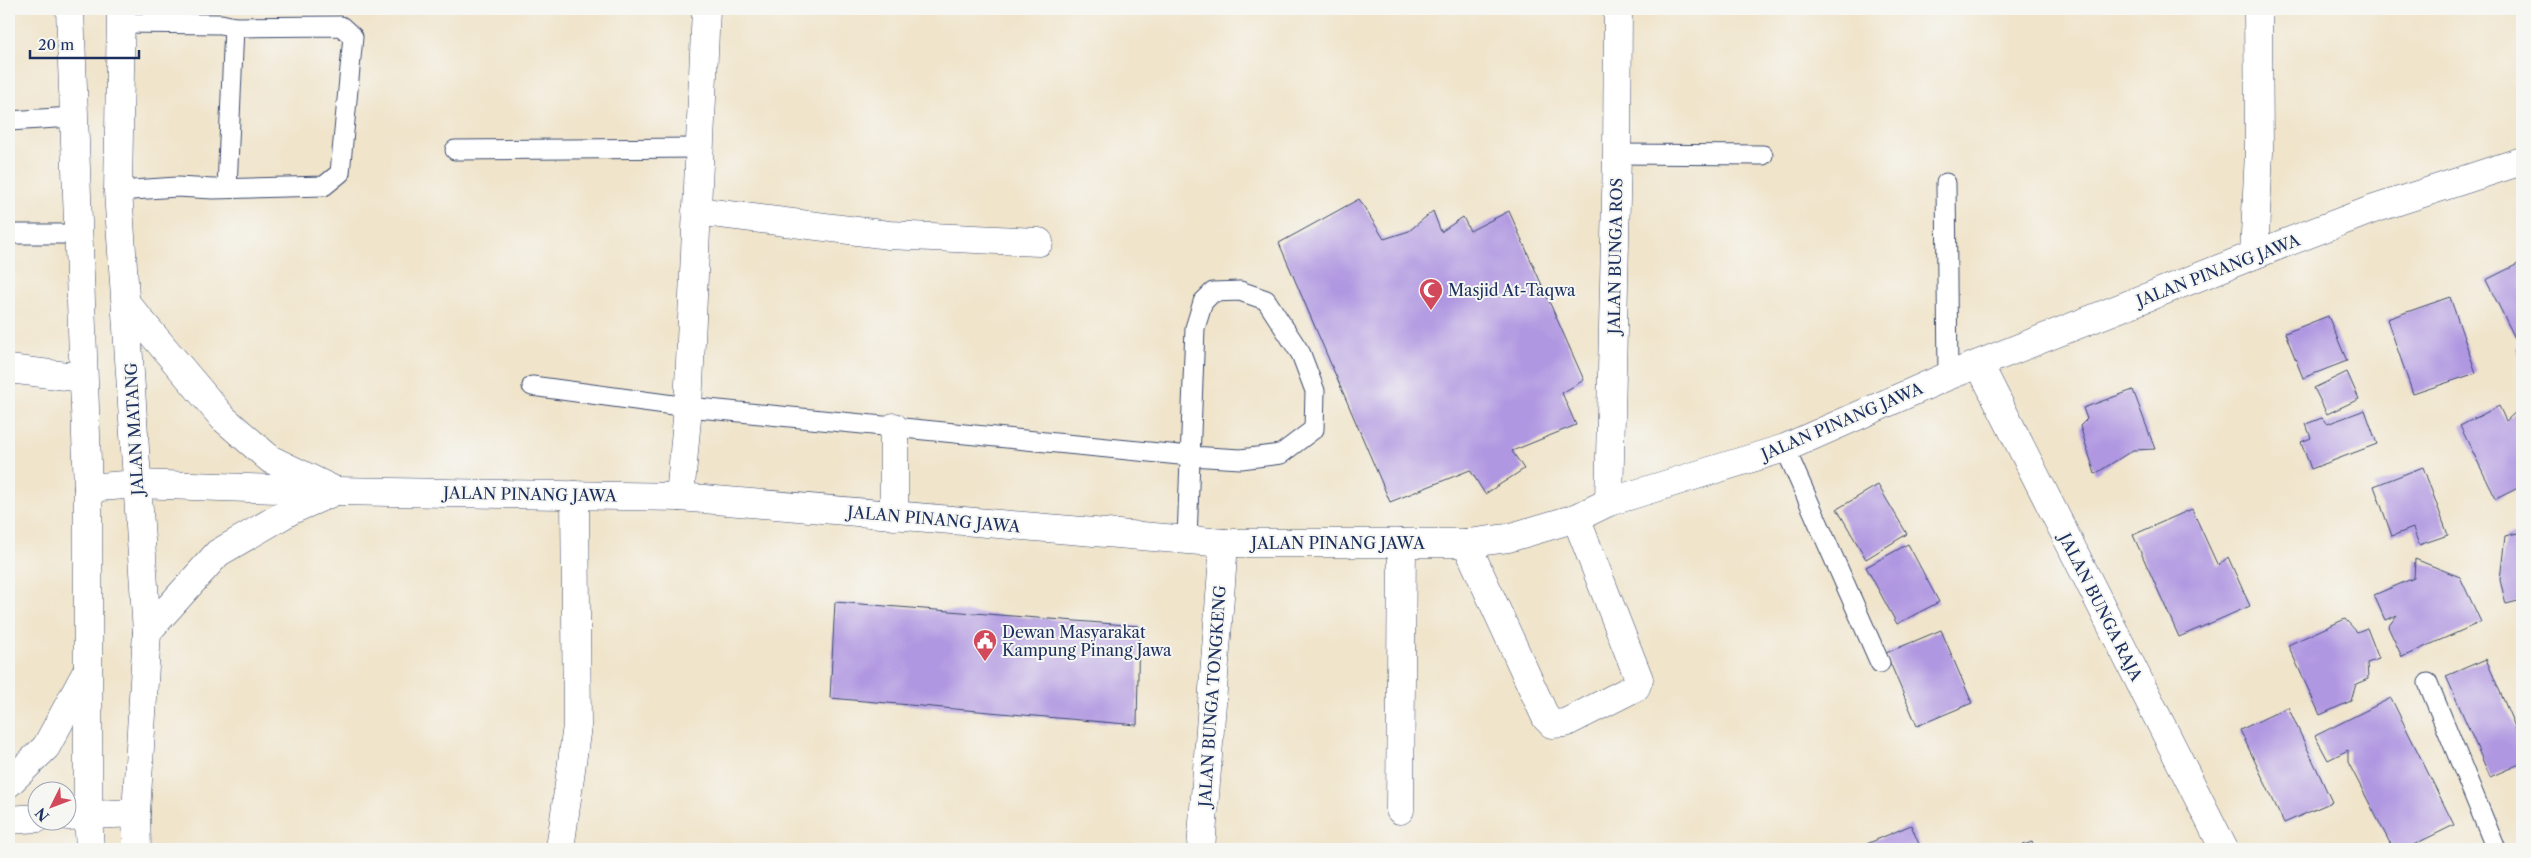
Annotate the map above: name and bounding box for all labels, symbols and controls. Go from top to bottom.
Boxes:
scale bar [30,28,139,60]
text: 20 m [38,35,74,54]
street label: JALAN BUNGA ROS [1604,178,1626,337]
street label: JALAN PINANG JAWA [2131,229,2304,312]
mosque icon: Masjid At-Taqwa [1418,277,1444,311]
place label: Masjid At-Taqwa [1448,280,1576,300]
street label: JALAN MATANG [121,362,148,499]
street label: JALAN PINANG JAWA [1755,377,1927,465]
street label: JALAN PINANG JAWA [440,482,618,506]
street label: JALAN PINANG JAWA [844,501,1022,537]
street label: JALAN BUNGA RAJA [2054,527,2147,685]
street label: JALAN PINANG JAWA [1248,533,1426,553]
street label: JALAN BUNGA TONGKENG [1194,584,1230,811]
place label: Dewan Masyarakat Kampung Pinang Jawa [1002,622,1172,660]
public building icon: Dewan Masyarakat Kampung Pinang Jawa [972,628,998,662]
north arrow [28,780,78,830]
text: N [32,804,53,825]

